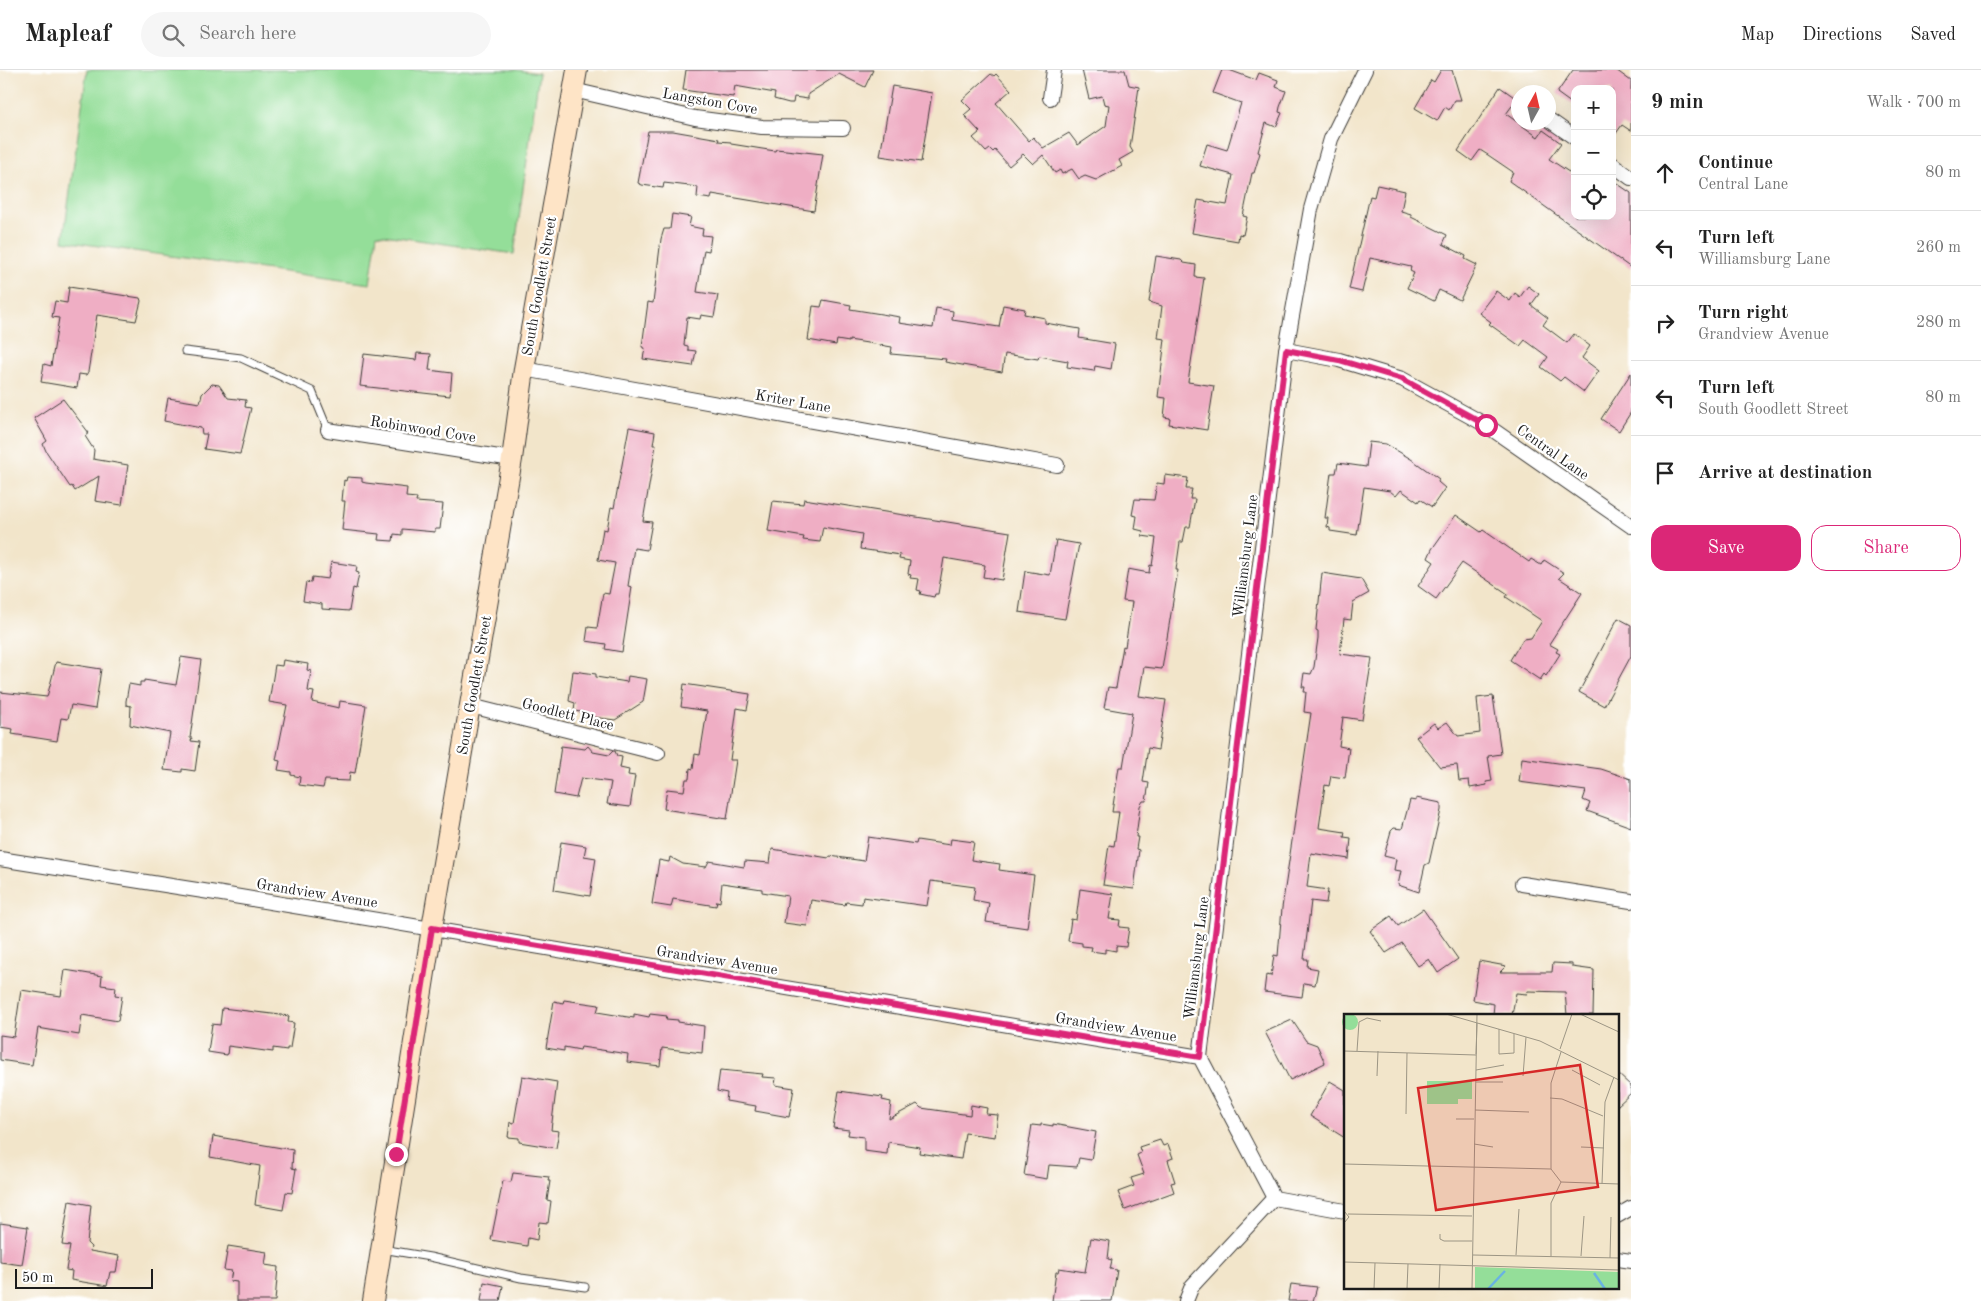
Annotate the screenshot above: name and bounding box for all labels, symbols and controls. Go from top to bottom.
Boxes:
search box [141,12,491,57]
icon: search [159,21,187,49]
text: Mapleaf [25,23,111,47]
text: Search here [199,25,296,44]
text: Map [1741,26,1774,44]
text: Directions [1802,26,1882,44]
text: Saved [1910,26,1956,44]
north arrow [1511,85,1556,130]
map controls [1571,85,1616,220]
button: + [1571,85,1616,130]
street label: Langston Cove [661,87,758,118]
text: 9 min [1651,92,1704,113]
text: Walk · 700 m [1866,95,1961,111]
button: − [1571,130,1616,175]
text: Continue [1698,154,1773,173]
icon: ahead [1651,159,1679,187]
text: 80 m [1925,165,1961,181]
button: locate [1571,175,1616,220]
text: Central Lane [1698,177,1788,193]
street label: South Goodlett Street [521,215,560,357]
text: Turn left [1698,229,1775,248]
icon: left [1651,234,1679,262]
text: 260 m [1916,240,1961,256]
text: Williamsburg Lane [1698,252,1830,268]
text: Turn right [1698,304,1788,323]
icon: right [1651,309,1679,337]
text: 280 m [1916,315,1961,331]
text: Grandview Avenue [1698,327,1829,343]
text: Turn left [1698,379,1775,398]
icon: left [1651,384,1679,412]
street label: Kriter Lane [754,388,832,417]
text: 80 m [1925,390,1961,406]
text: South Goodlett Street [1698,402,1849,418]
route start [1475,414,1498,437]
street label: Robinwood Cove [369,415,477,446]
street label: Central Lane [1513,423,1591,484]
icon: arrive [1651,459,1679,487]
text: Arrive at destination [1698,464,1872,483]
street label: Williamsburg Lane [1231,494,1261,619]
button: Save [1651,525,1801,571]
button: Share [1811,525,1961,571]
street label: South Goodlett Street [456,614,495,756]
street label: Goodlett Place [520,697,615,734]
street label: Grandview Avenue [255,877,379,911]
street label: Williamsburg Lane [1182,896,1212,1021]
street label: Grandview Avenue [655,944,779,978]
street label: Grandview Avenue [1054,1011,1178,1045]
inset map [1344,1014,1618,1288]
route end [385,1143,408,1166]
scale bar [15,1266,152,1289]
text: 50 m [22,1271,53,1285]

